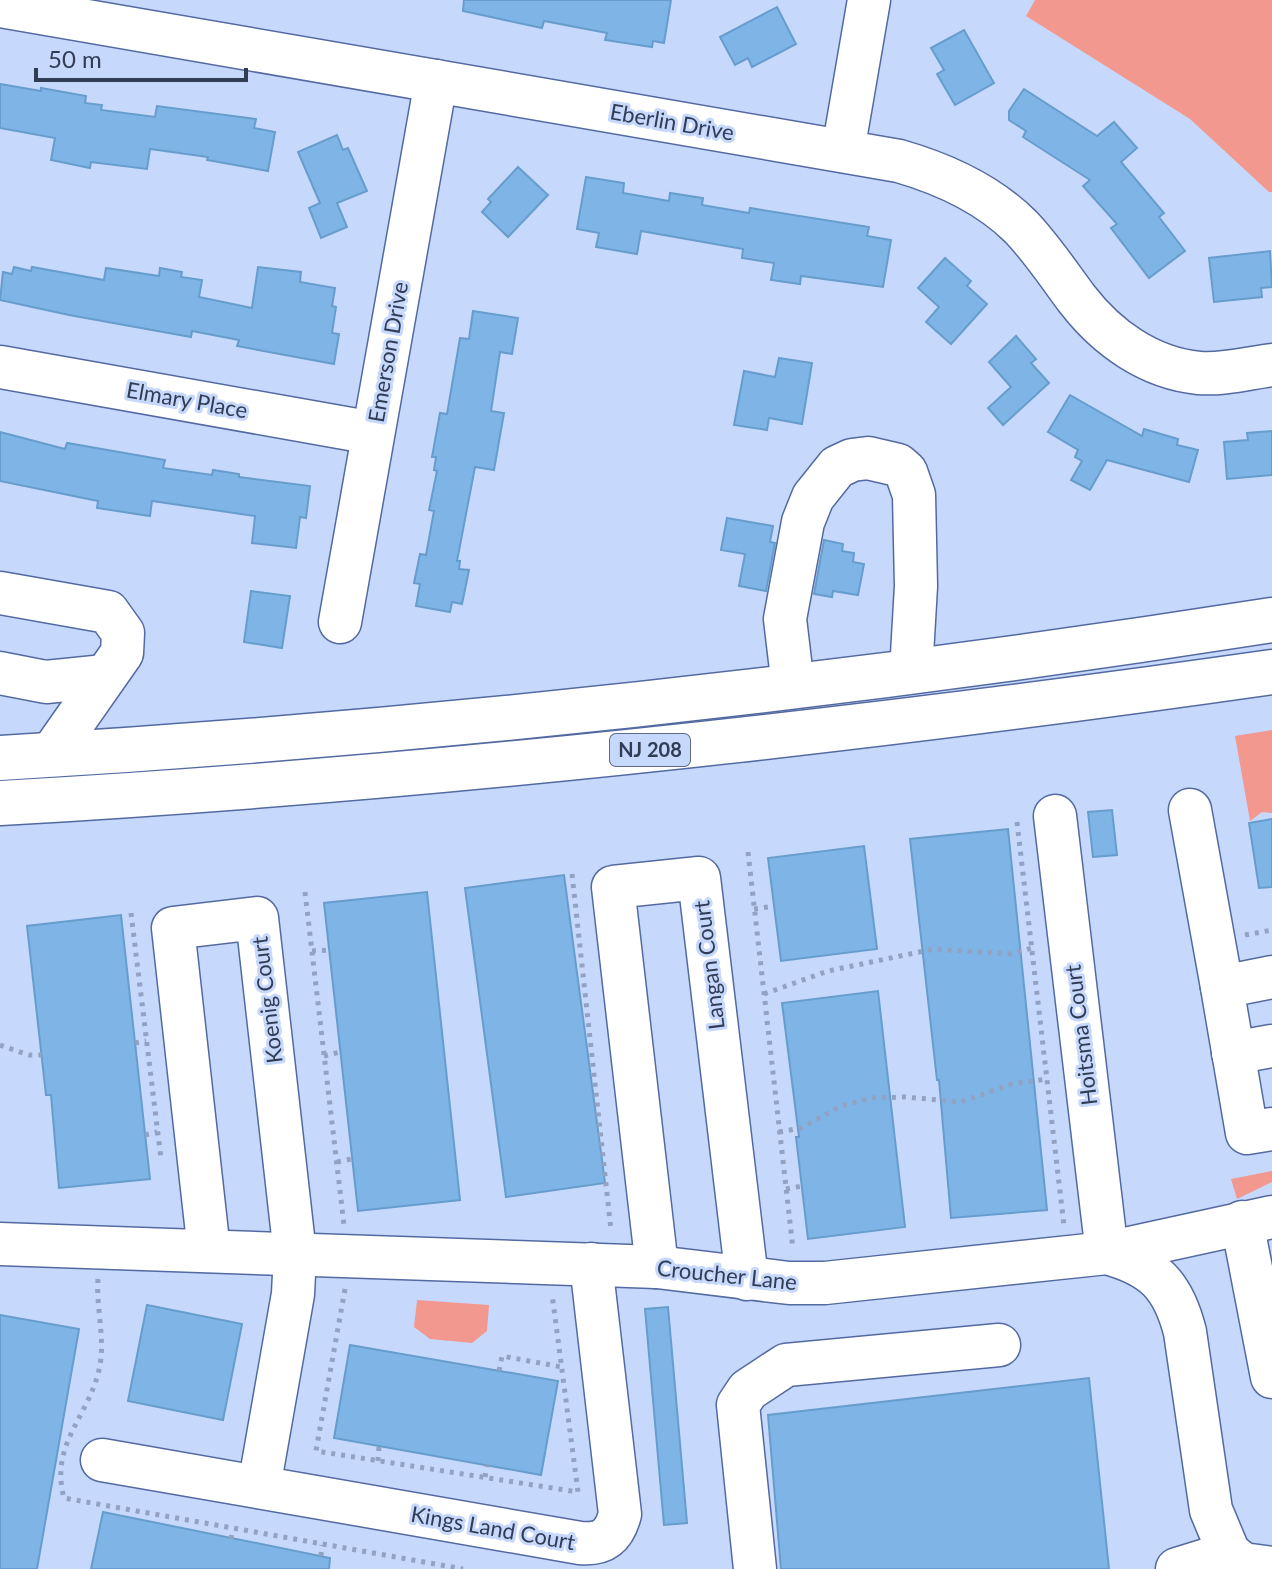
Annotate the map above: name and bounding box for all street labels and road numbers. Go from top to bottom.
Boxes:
street label: Eberlin Drive [608,97,736,146]
street label: Emerson Drive [362,279,413,424]
street label: Elmary Place [124,376,250,423]
road number: NJ 208 [610,734,690,766]
street label: Langan Court [687,899,730,1031]
street label: Koenig Court [245,935,288,1065]
street label: Hoitsma Court [1058,963,1103,1107]
street label: Croucher Lane [656,1254,798,1295]
street label: Kings Land Court [409,1500,577,1555]

